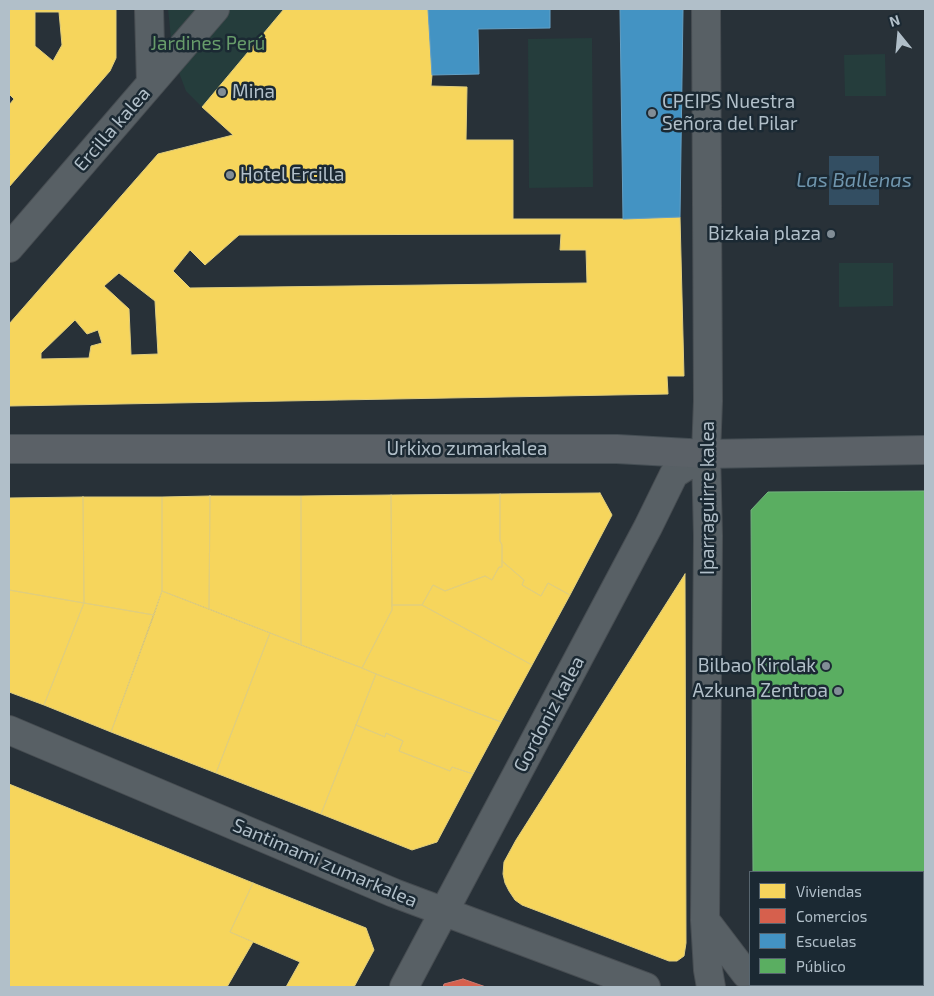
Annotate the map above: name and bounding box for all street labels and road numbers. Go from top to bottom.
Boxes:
street label: Ercilla kalea [69,82,155,176]
street label: Iparraguirre kalea [697,421,719,575]
street label: Urkixo zumarkalea [386,438,548,460]
street label: Gordoniz kalea [509,652,589,776]
street label: Santimami zumarkalea [229,814,421,912]

